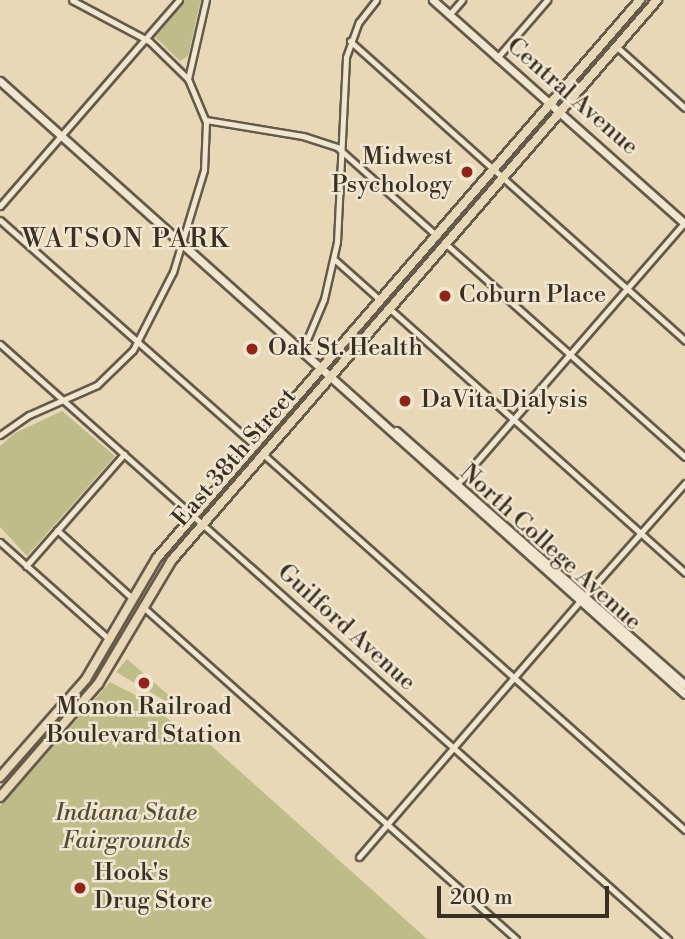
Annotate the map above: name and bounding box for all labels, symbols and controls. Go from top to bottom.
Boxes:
street label: Central Avenue [500,32,644,162]
place label: Midwest Psychology [331,144,453,200]
marker: Midwest Psychology [459,164,475,180]
district label: WATSON PARK [23,224,229,256]
place label: Coburn Place [459,282,606,310]
marker: Coburn Place [437,288,453,304]
place label: Oak St. Health [268,335,423,363]
marker: Oak St. Health [242,339,262,359]
street label: East 38th Street [167,383,303,533]
place label: DaVita Dialysis [421,387,588,415]
marker: DaVita Dialysis [395,391,415,411]
street label: North College Avenue [453,459,647,637]
street label: Guilford Avenue [271,558,421,698]
marker: Monon Railroad Boulevard Station [136,675,152,691]
place label: Monon Railroad Boulevard Station [47,694,241,750]
park label: Indiana State Fairgrounds [55,800,197,856]
place label: Hook's Drug Store [94,860,213,916]
scale bar [440,872,612,916]
marker: Hook's Drug Store [72,880,88,896]
text: 200 m [450,885,513,911]

